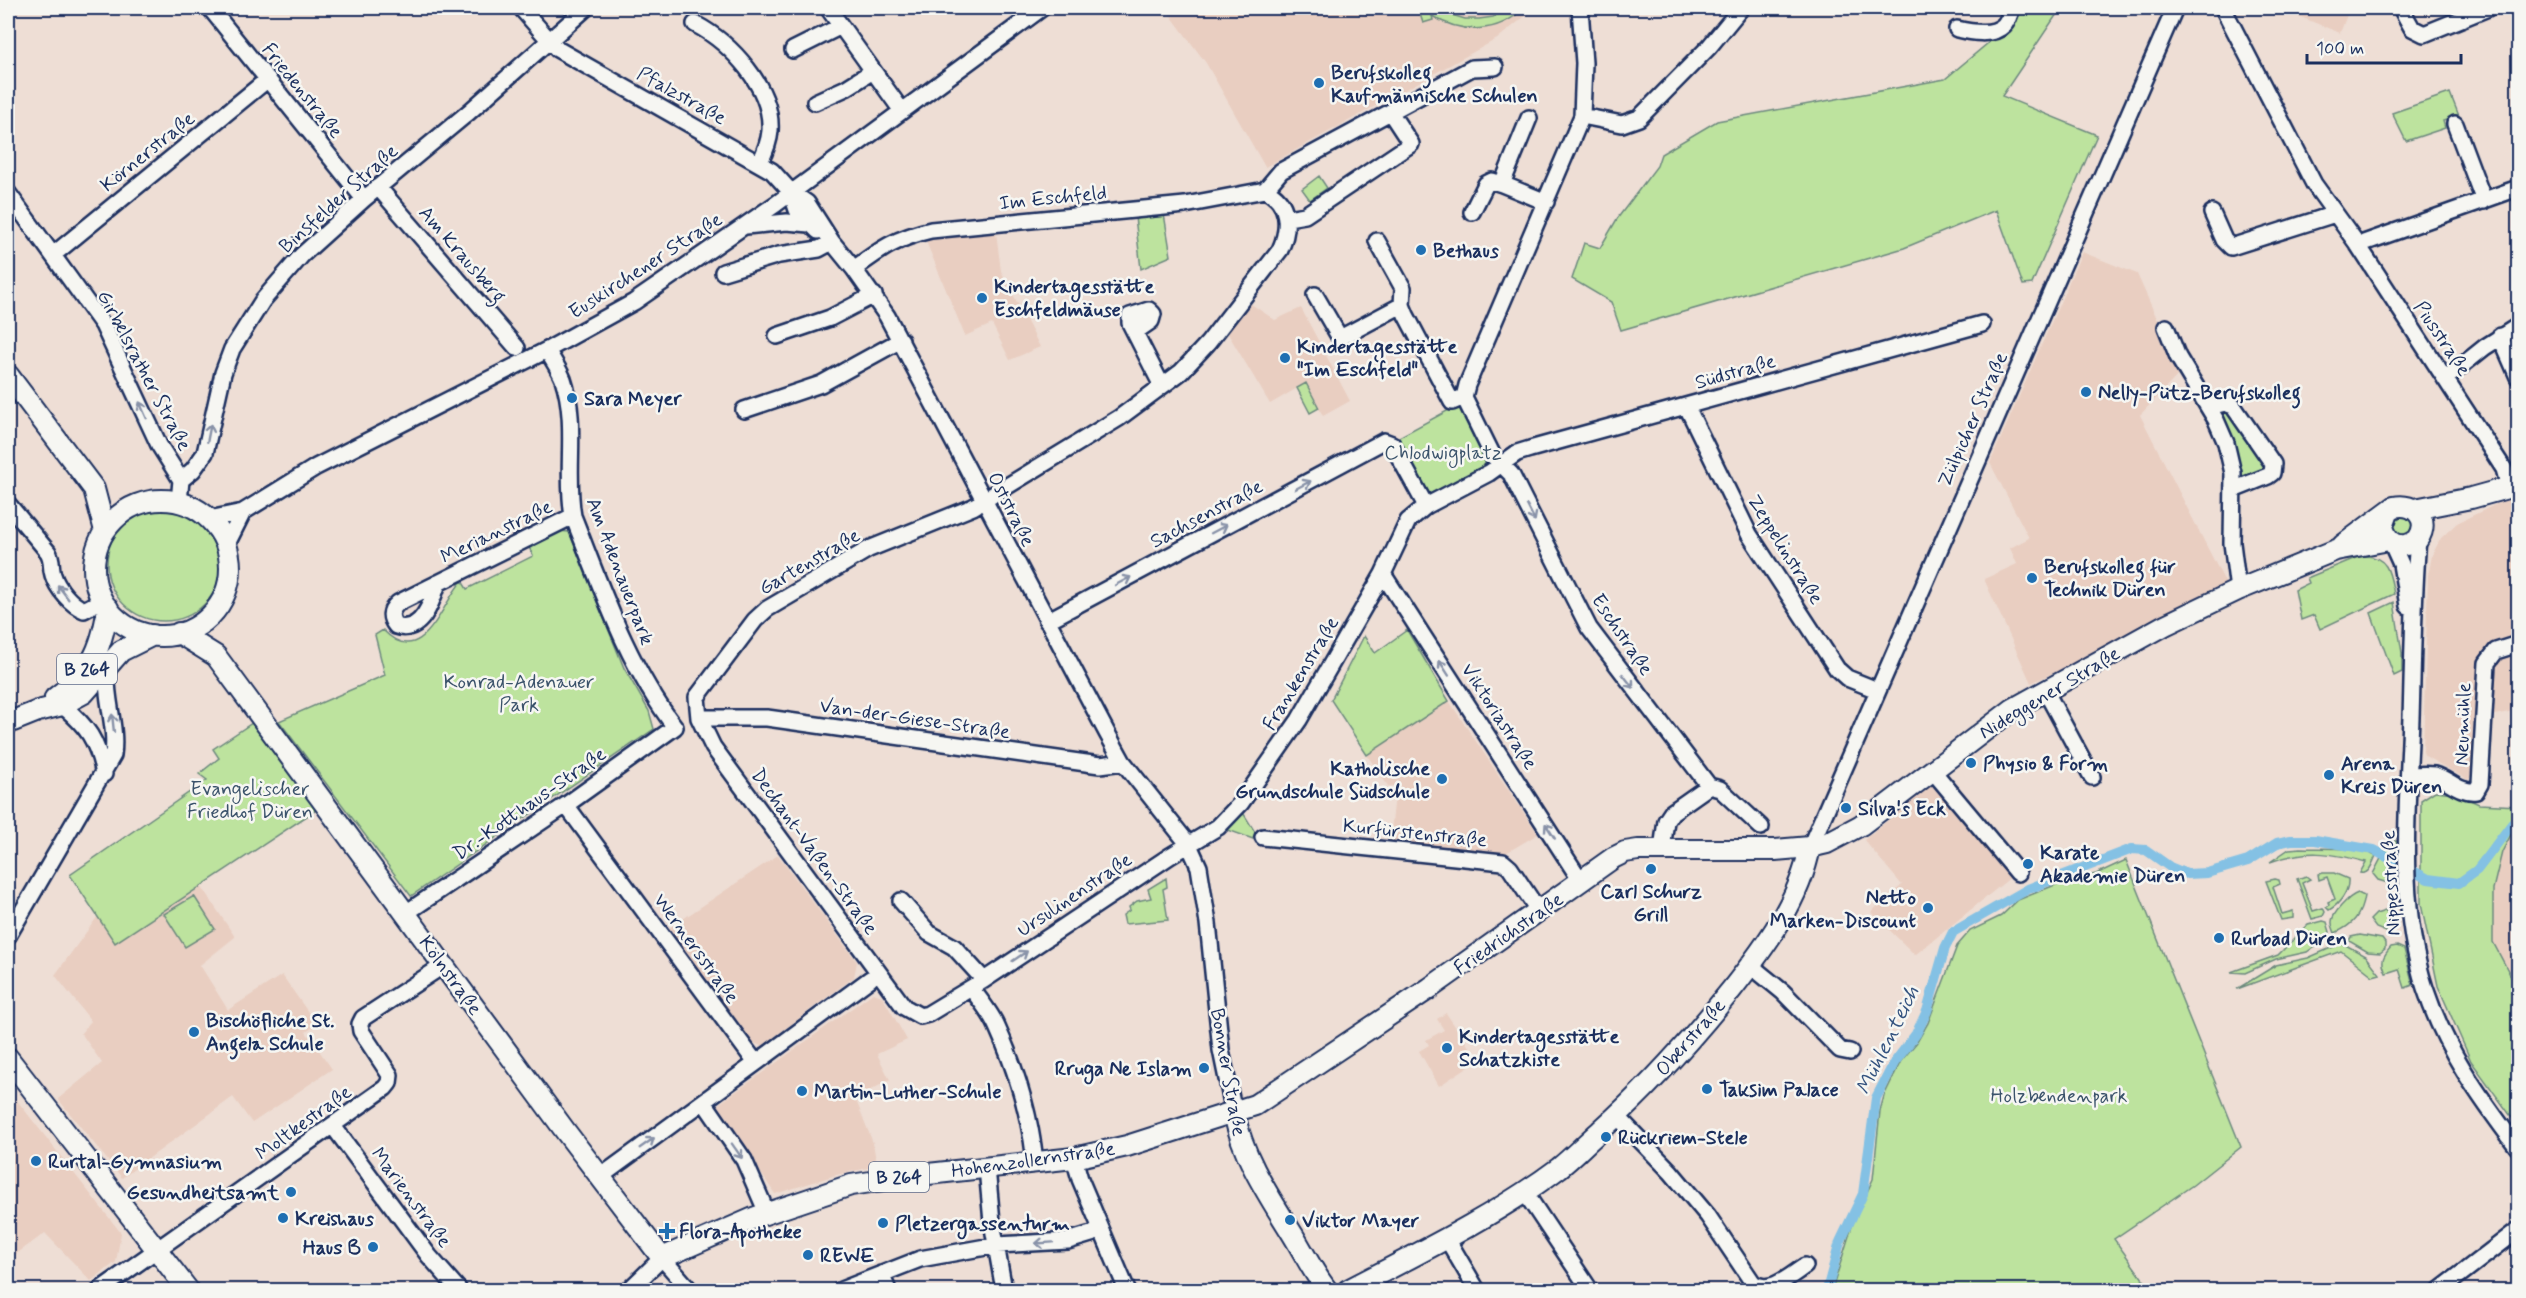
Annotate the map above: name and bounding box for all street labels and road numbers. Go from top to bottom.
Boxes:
street label: Friedenstraße [255,37,349,145]
street label: Pfalzstraße [632,61,731,132]
street label: Körnerstraße [95,106,201,199]
street label: Binsfelder Straße [274,138,405,260]
street label: Im Eschfeld [998,179,1108,218]
street label: Am Krausberg [411,201,512,311]
street label: Euskirchener Straße [564,206,728,326]
street label: Girbelsrather Straße [90,286,198,456]
street label: Piusstraße [2407,296,2477,382]
street label: Südstraße [1692,348,1779,397]
street label: Zülpicher Straße [1932,348,2015,491]
street label: Oststraße [980,468,1041,552]
street label: Sachsenstraße [1146,473,1268,555]
street label: Zeppelinstraße [1740,490,1829,610]
street label: Merianstraße [436,494,557,571]
street label: Am Adenauerpark [579,494,660,649]
street label: Gartenstraße [754,522,865,602]
street label: Eschstraße [1584,589,1659,681]
street label: Frankenstraße [1257,612,1346,736]
street label: Nideggener Straße [1974,640,2126,747]
road number: B 264 [57,654,117,684]
street label: Viktoriastraße [1454,658,1543,776]
street label: Neumühle [2449,682,2478,766]
street label: Van-der-Giese-Straße [818,693,1012,746]
street label: Dr.-Kotthaus-Straße [448,741,612,867]
street label: Dechant-Vaßen-Straße [744,763,884,941]
street label: Kurfürstenstraße [1341,812,1488,855]
street label: Nippesstraße [2375,829,2408,936]
street label: Ursulinenstraße [1012,847,1138,944]
street label: Friedrichstraße [1449,886,1569,982]
street label: Wernersstraße [647,888,745,1010]
street label: Kölnstraße [412,931,488,1021]
street label: Oberstraße [1650,993,1732,1083]
street label: Bonner Straße [1203,1006,1252,1139]
street label: Moltkestraße [250,1079,358,1167]
street label: Hohenzollernstraße [950,1136,1117,1185]
street label: Marienstraße [364,1142,458,1254]
road number: B 264 [869,1162,929,1192]

